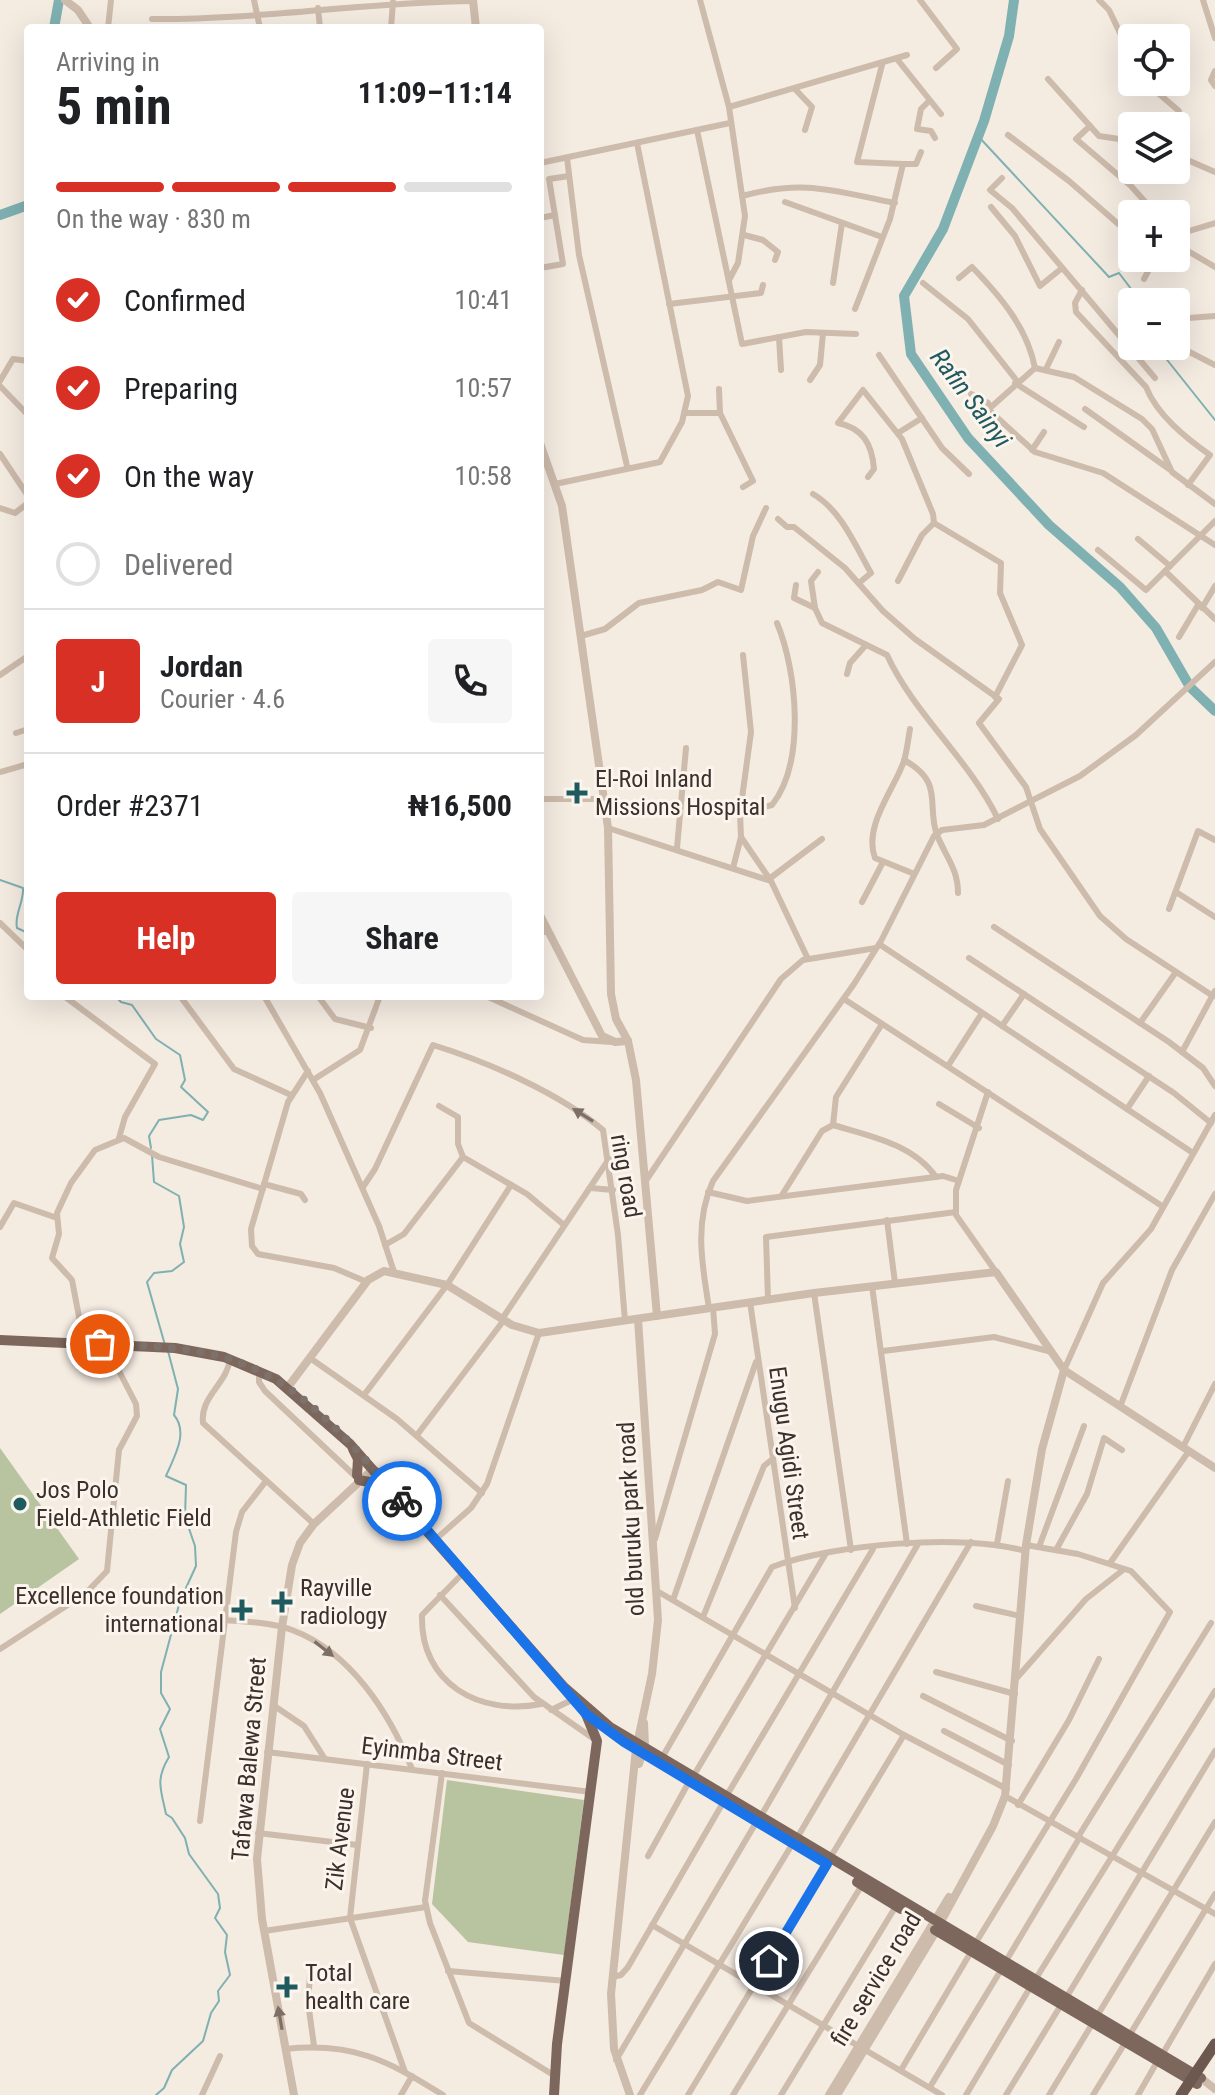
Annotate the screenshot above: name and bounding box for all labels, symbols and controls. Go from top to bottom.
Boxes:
map controls [1118,24,1190,360]
button: locate [1118,24,1190,96]
text: Arriving in [56,47,160,77]
text: 11:09–11:14 [358,75,512,110]
text: 5 min [56,76,172,137]
button: layers [1118,112,1190,184]
button: + [1118,200,1190,272]
text: On the way · 830 m [56,204,251,234]
icon: check [56,278,100,322]
text: Confirmed [124,283,246,318]
text: 10:41 [455,285,512,315]
button: − [1118,288,1190,360]
water label: Rafin Sainyi [924,343,1018,453]
icon: check [56,366,100,410]
text: Preparing [124,371,238,406]
text: 10:57 [455,373,512,403]
icon: check [56,454,100,498]
text: On the way [124,459,254,494]
text: 10:58 [455,461,512,491]
text: Delivered [124,547,233,582]
button: phone [428,639,512,723]
text: Jordan [160,649,243,684]
text: J [91,664,105,699]
text: Courier · 4.6 [160,684,285,714]
place label: El-Roi Inland Missions Hospital [595,765,765,821]
marker: El-Roi Inland Missions Hospital [566,782,588,804]
text: Order #2371 [56,788,204,823]
text: ₦16,500 [407,788,512,823]
button: Help [56,892,276,984]
button: Share [292,892,512,984]
one-way arrow [572,1109,594,1123]
street label: ring road [605,1132,647,1220]
pin [66,1310,134,1378]
icon: bag [78,1322,122,1366]
street label: Enugu Agidi Street [763,1365,815,1541]
street label: old buruku park road [612,1421,650,1617]
courier [362,1461,442,1541]
place label: Jos Polo Field-Athletic Field [36,1476,212,1532]
icon: bike [380,1479,424,1523]
marker: Jos Polo Field-Athletic Field [11,1495,29,1513]
place label: Rayville radiology [300,1574,387,1630]
place label: Excellence foundation international [15,1582,224,1638]
marker: Rayville radiology [271,1591,293,1613]
marker: Excellence foundation international [231,1599,253,1621]
one-way arrow [314,1641,334,1657]
street label: Tafawa Balewa Street [226,1656,272,1862]
street label: Eyinmba Street [360,1731,504,1777]
street label: Zik Avenue [320,1786,360,1892]
street label: fire service road [825,1907,927,2051]
pin [735,1927,803,1995]
icon: home [747,1939,791,1983]
place label: Total health care [305,1959,410,2015]
marker: Total health care [276,1976,298,1998]
one-way arrow [273,2006,285,2031]

